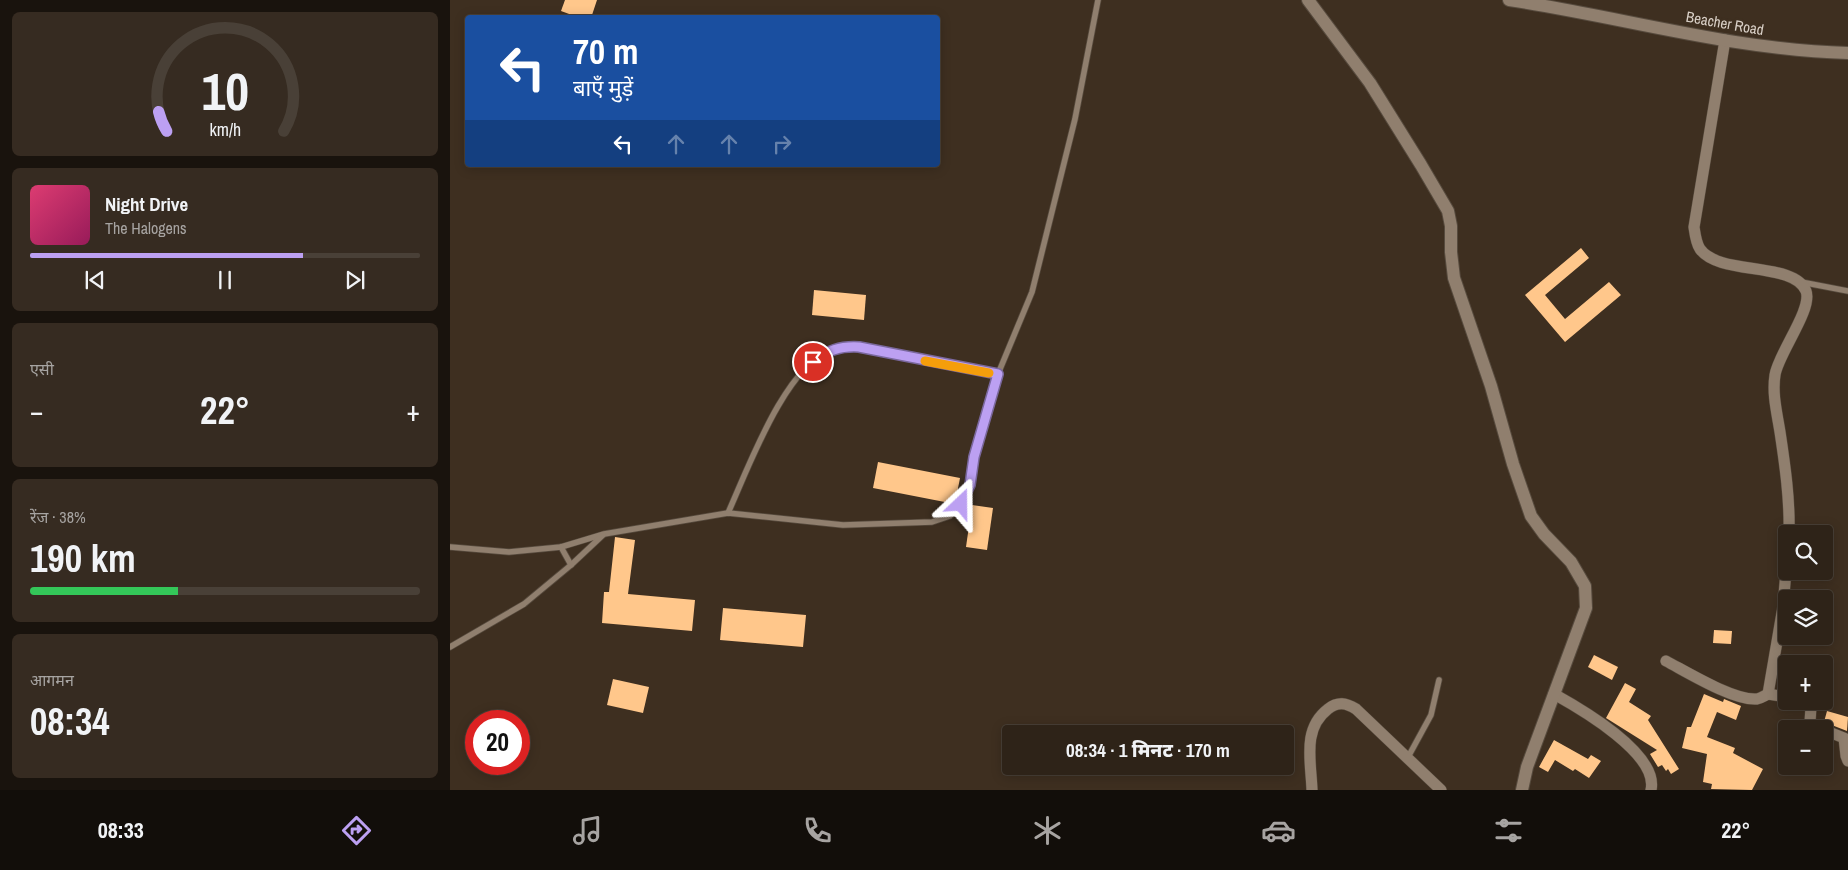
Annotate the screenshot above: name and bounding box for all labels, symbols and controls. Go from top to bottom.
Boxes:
street label: Beacher Road [1684,6,1766,40]
text: 70 m [573,28,638,75]
icon: left [490,35,555,100]
text: 10 [201,56,249,126]
text: बाएँ मुड़ें [573,73,633,103]
text: km/h [209,118,241,142]
icon: left [609,130,637,158]
icon: ahead [662,130,690,158]
icon: ahead [715,130,743,158]
icon: right [768,130,796,158]
text: Night Drive [105,191,188,217]
text: The Halogens [105,217,187,239]
icon: previous [81,266,109,294]
icon: pause [211,266,239,294]
icon: next [341,266,369,294]
pin [792,341,834,383]
icon: arrive [799,348,827,376]
text: एसी [30,358,54,380]
text: 22° [200,385,250,436]
text: − [30,392,43,430]
text: + [407,392,420,430]
position arrow [934,477,986,529]
text: रेंज · 38% [30,506,86,528]
map controls [1778,525,1833,775]
button: search [1778,525,1833,580]
text: 190 km [30,533,136,584]
button: layers [1778,590,1833,645]
button: + [1778,655,1833,710]
text: आगमन [30,669,74,691]
text: 08:34 [30,696,110,747]
speed limit sign: 20 [465,710,530,775]
button: − [1778,720,1833,775]
text: 08:34 · 1 मिनट · 170 m [1066,737,1230,763]
icon: directions [339,813,374,848]
icon: music [570,813,605,848]
icon: phone [800,813,835,848]
icon: climate [1030,813,1065,848]
icon: car [1261,813,1296,848]
icon: filters [1491,813,1526,848]
text: 08:33 [98,815,144,845]
text: 22° [1721,815,1750,845]

